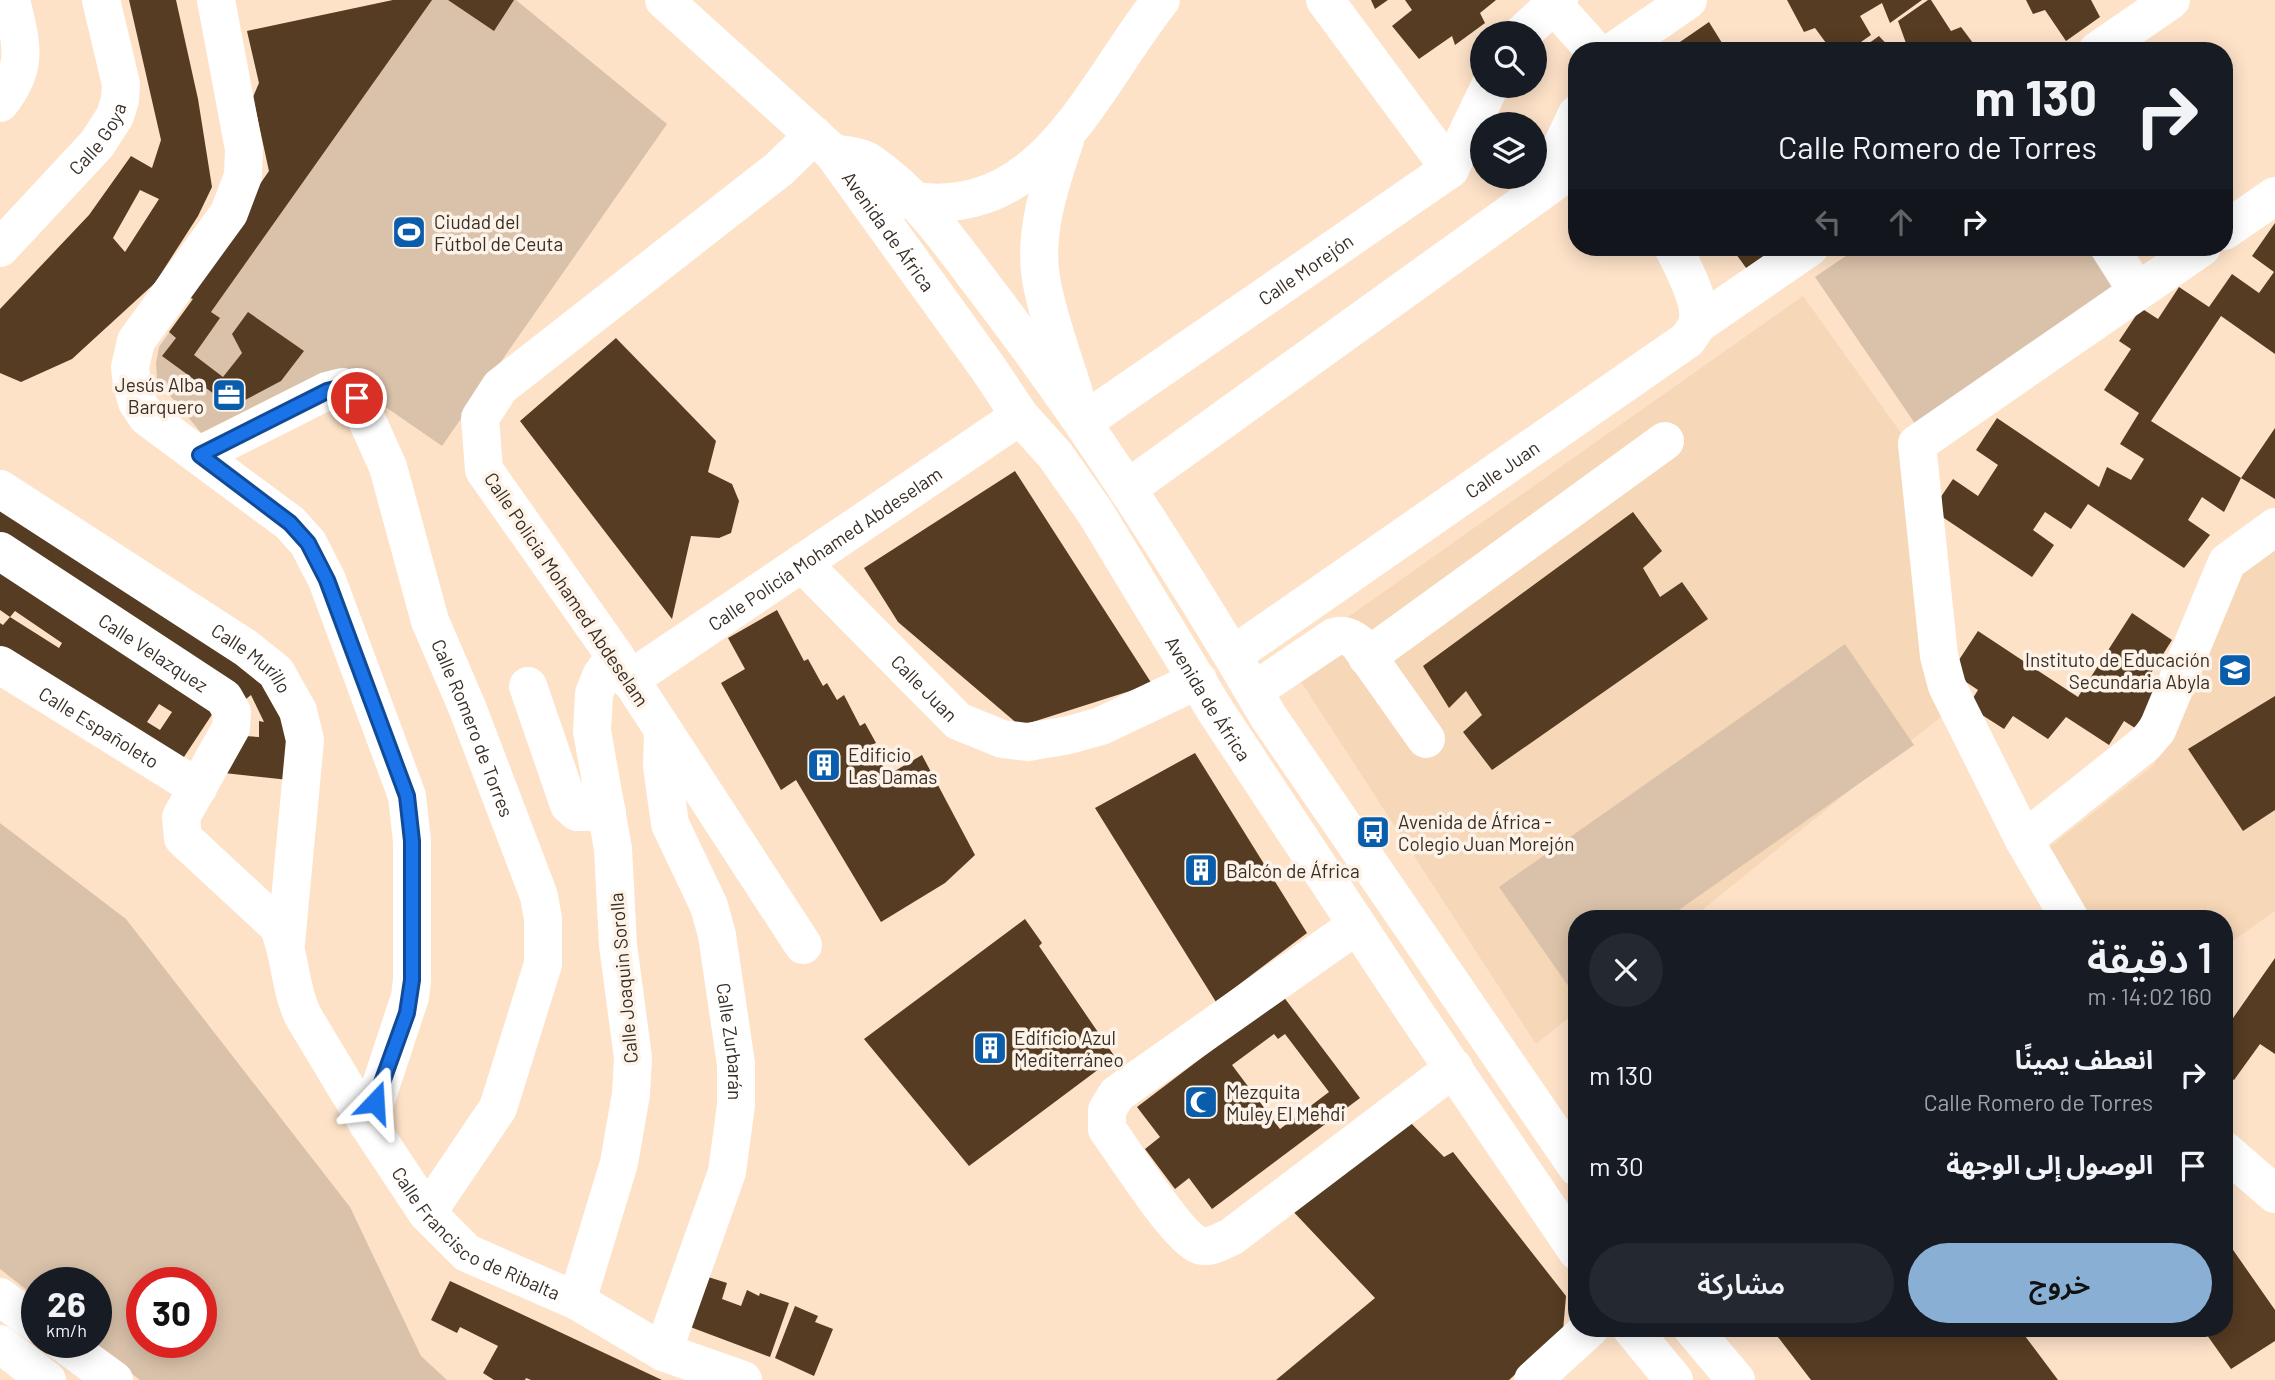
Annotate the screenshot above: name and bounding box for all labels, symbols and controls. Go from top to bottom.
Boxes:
map controls [1470,21,1547,189]
button: search [1470,21,1547,98]
text: 130 m [1975,67,2097,126]
icon: right [2121,70,2212,161]
street label: Calle Goya [63,100,130,179]
button: layers [1470,112,1547,189]
text: Calle Romero de Torres [1778,127,2097,165]
street label: Avenida de África [838,166,940,295]
icon: left [1809,203,1847,241]
icon: ahead [1882,203,1920,241]
icon: right [1955,203,1993,241]
place label: Ciudad del Fútbol de Ceuta [434,210,563,255]
sports icon: Ciudad del Fútbol de Ceuta [390,213,428,251]
street label: Calle Morejón [1254,228,1357,309]
pin [327,368,387,428]
place label: Jesús Alba Barquero [115,373,204,418]
office icon: Jesús Alba Barquero [210,376,248,414]
icon: arrive [338,379,376,417]
street label: Calle Juan [1460,435,1543,502]
street label: Calle Policía Mohamed Abdeselam [703,461,946,635]
street label: Calle Policia Mohamed Abdeselam [480,468,654,710]
street label: Calle Velazquez [95,608,213,696]
street label: Calle Murillo [208,618,297,697]
street label: Avenida de África [1161,632,1257,765]
street label: Calle Romero de Torres [428,635,519,820]
place label: Instituto de Educación Secundaria Abyla [2025,648,2210,693]
street label: Calle Juan [887,649,963,726]
school or university icon: Instituto de Educación Secundaria Abyla [2216,651,2254,689]
street label: Calle Españoleto [35,681,164,773]
place label: Edificio Las Damas [848,743,937,788]
building icon: Edificio Las Damas [805,746,843,784]
place label: Avenida de África - Colegio Juan Morejón [1398,810,1574,855]
bus stop icon: Avenida de África - Colegio Juan Morejón [1354,813,1392,851]
building icon: Balcón de África [1182,851,1220,889]
place label: Balcón de África [1226,859,1360,882]
street label: Calle Joaquin Sorolla [604,892,642,1064]
text: 1 دقيقة [2087,931,2212,981]
button: close [1589,933,1663,1007]
street label: Calle Zurbarán [713,981,748,1100]
text: 160 m · 14:02 [2088,982,2212,1010]
place label: Edificio Azul Mediterráneo [1014,1026,1124,1071]
building icon: Edificio Azul Mediterráneo [971,1029,1009,1067]
text: انعطف يمينًا [2015,1043,2153,1074]
icon: right [2174,1056,2212,1094]
text: 130 m [1589,1059,1653,1090]
position arrow [338,1065,412,1139]
place label: Mezquita Muley El Mehdi [1226,1080,1345,1125]
mosque icon: Mezquita Muley El Mehdi [1182,1083,1220,1121]
text: Calle Romero de Torres [1924,1088,2153,1116]
icon: arrive [2174,1147,2212,1185]
text: الوصول إلى الوجهة [1946,1148,2153,1179]
text: 30 m [1589,1150,1644,1181]
street label: Calle Francisco de Ribalta [388,1162,564,1304]
button: مشاركة [1589,1243,1894,1323]
button: خروج [1908,1243,2212,1323]
speed limit sign: 30 [126,1267,217,1358]
text: 26 [47,1282,86,1324]
text: km/h [46,1319,87,1341]

